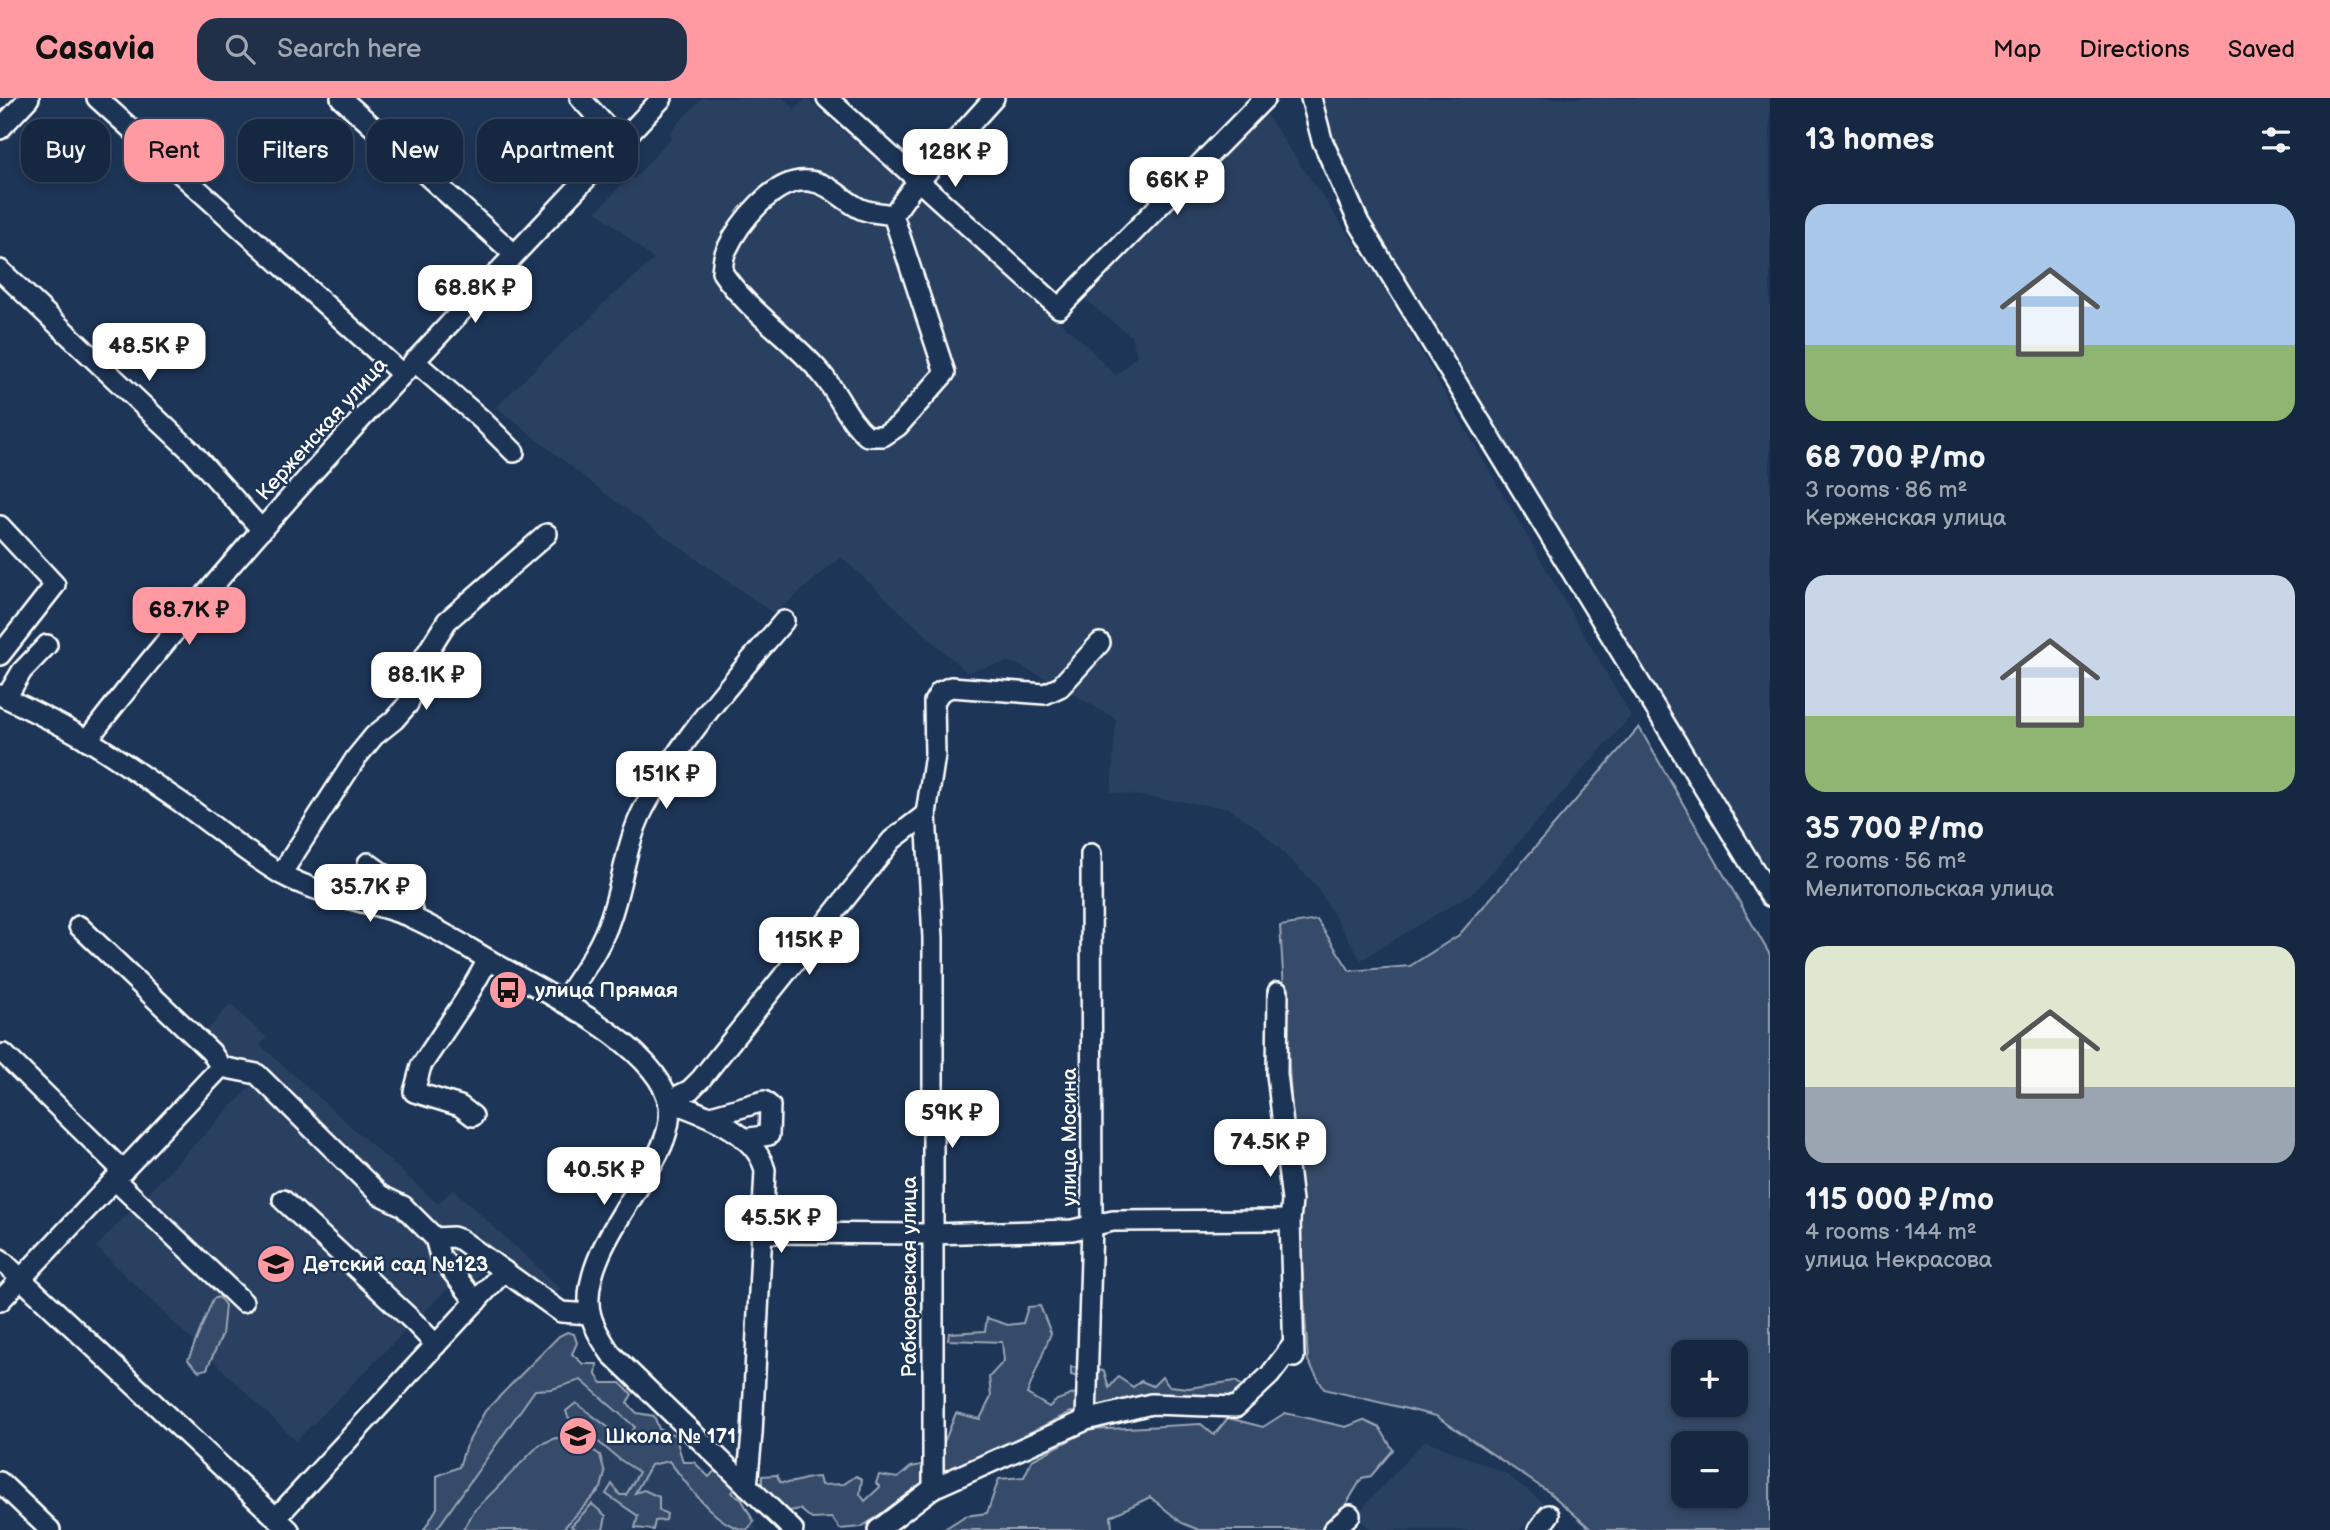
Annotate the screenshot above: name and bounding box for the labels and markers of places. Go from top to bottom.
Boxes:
pin: 128K ₽ [898,130,1012,189]
pin: 66K ₽ [1128,158,1226,217]
pin: 68.8K ₽ [410,266,540,325]
pin: 48.5K ₽ [84,324,214,383]
pin: 68.7K ₽ [124,588,254,647]
pin: 88.1K ₽ [361,652,491,712]
pin: 151K ₽ [609,752,723,811]
pin: 35.7K ₽ [305,864,435,924]
pin: 115K ₽ [752,918,866,977]
bus stop icon: улица Прямая [487,969,529,1011]
place label: улица Прямая [535,978,678,1003]
pin: 59K ₽ [903,1090,1001,1150]
pin: 74.5K ₽ [1205,1119,1335,1179]
pin: 40.5K ₽ [539,1148,669,1207]
pin: 45.5K ₽ [716,1196,846,1255]
school or university icon: Детский сад №123 [255,1243,297,1285]
place label: Детский сад №123 [303,1252,488,1277]
school or university icon: Школа № 171 [557,1415,599,1457]
place label: Школа № 171 [605,1424,736,1449]

